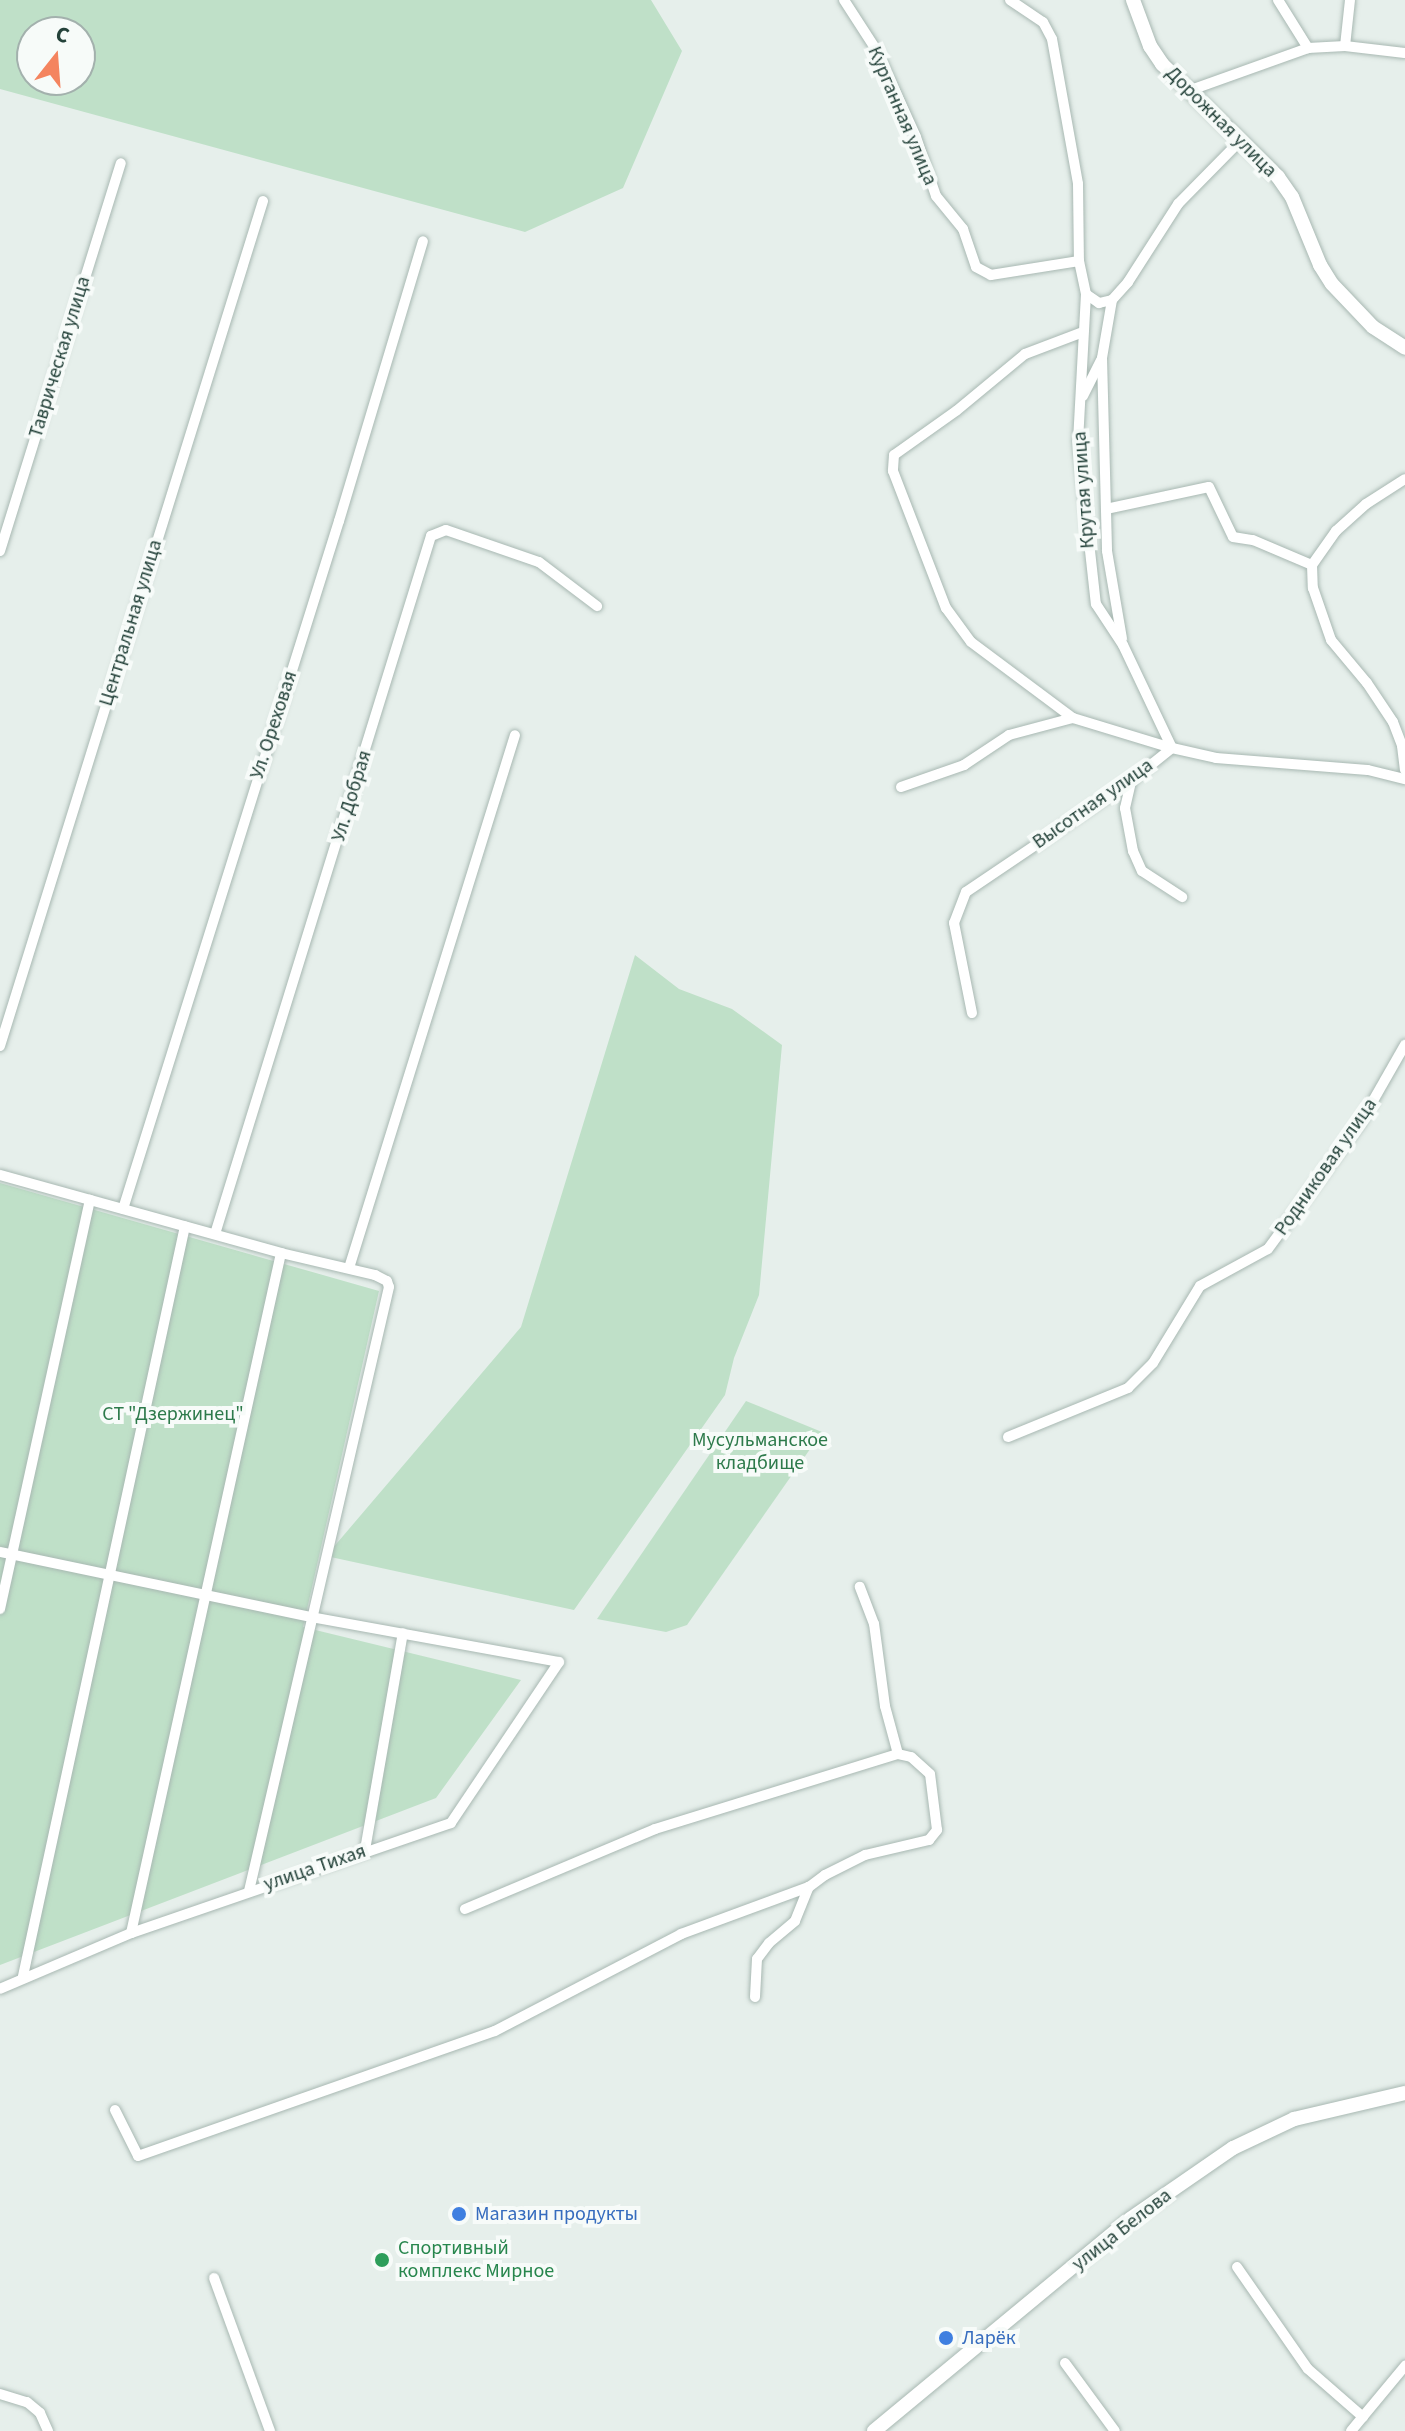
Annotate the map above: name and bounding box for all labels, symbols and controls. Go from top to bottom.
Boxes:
north arrow [16,16,96,96]
text: С [52,18,73,52]
street label: Курганная улица [862,43,942,189]
street label: Дорожная улица [1160,61,1282,183]
street label: Таврическая улица [24,273,96,441]
street label: Крутая улица [1068,431,1100,549]
street label: Центральная улица [94,537,168,709]
street label: Ул. Ореховая [245,668,303,782]
street label: Ул. Добрая [327,747,377,845]
street label: Высотная улица [1028,754,1158,854]
street label: Родниковая улица [1270,1094,1382,1240]
park label: СТ "Дзержинец" [102,1402,244,1426]
park label: Мусульманское кладбище [692,1428,828,1475]
street label: улица Тихая [261,1839,369,1897]
street label: улица Белова [1067,2184,1177,2276]
place label: Магазин продукты [475,2202,638,2226]
marker: Магазин продукты [450,2205,468,2223]
place label: Спортивный комплекс Мирное [398,2236,554,2283]
marker: Спортивный комплекс Мирное [373,2251,391,2269]
place label: Ларёк [962,2326,1016,2350]
marker: Ларёк [937,2329,955,2347]

